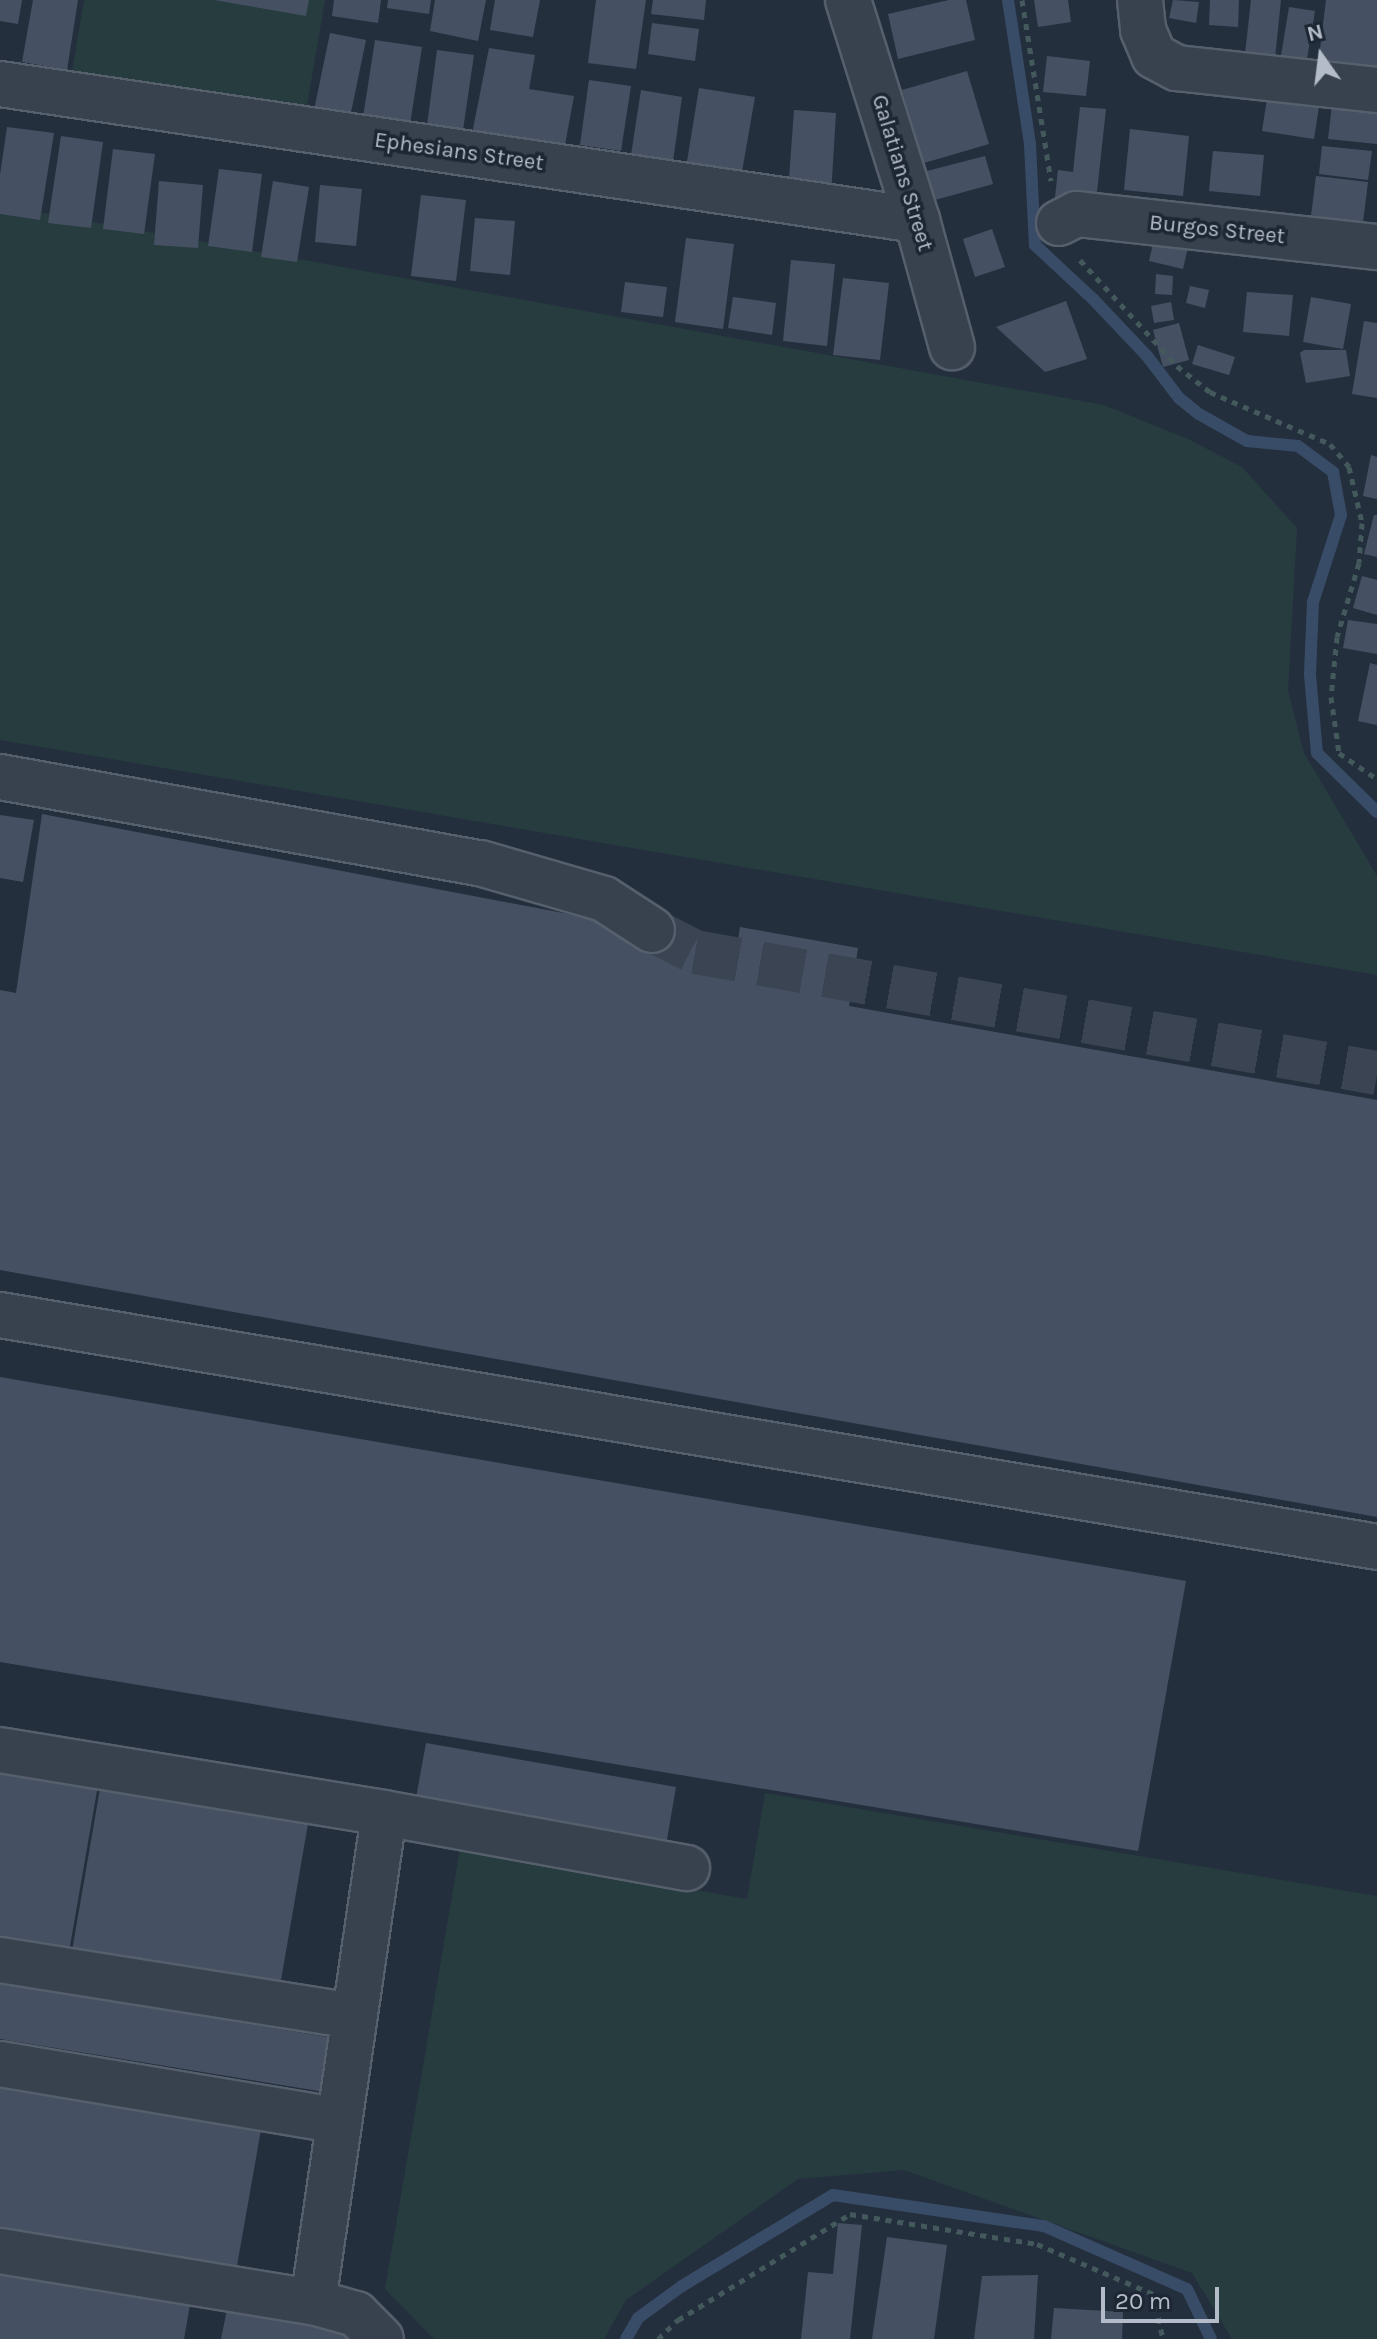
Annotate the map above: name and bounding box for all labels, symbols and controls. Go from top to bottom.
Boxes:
north arrow [1281,16,1361,96]
text: N [1304,18,1326,47]
street label: Galatians Street [866,92,938,254]
street label: Ephesians Street [373,127,545,177]
street label: Burgos Street [1148,210,1286,250]
scale bar [1105,2271,1223,2321]
text: 20 m [1115,2287,1171,2315]

